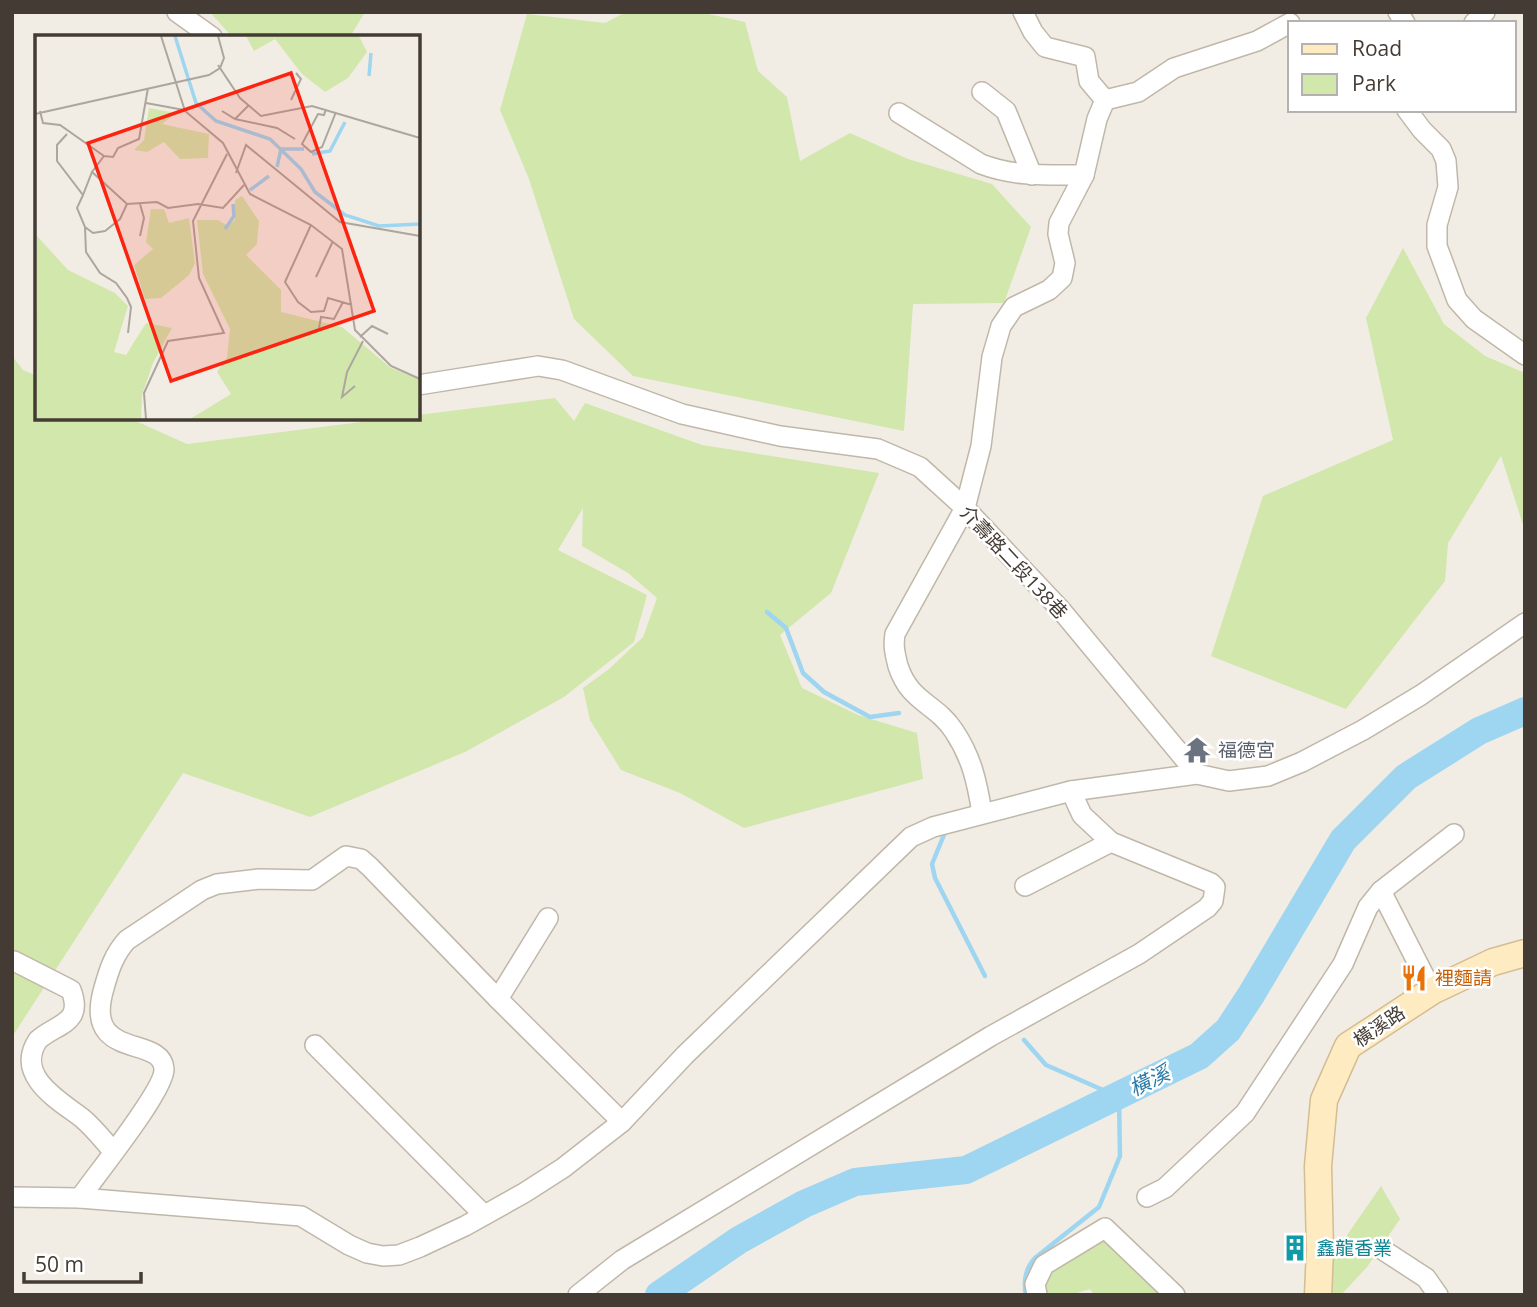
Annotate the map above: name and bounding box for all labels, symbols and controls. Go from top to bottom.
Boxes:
legend [1288,21,1516,112]
text: Road [1352,34,1402,62]
inset map [35,35,420,420]
text: Park [1352,69,1396,97]
street label: 介壽路二段138巷 [955,500,1073,624]
temple icon: 福德宮 [1182,735,1212,765]
place label: 福德宮 [1218,737,1275,763]
restaurant icon: 裡麵請 [1399,963,1429,993]
place label: 裡麵請 [1435,965,1492,991]
street label: 橫溪路 [1348,999,1410,1053]
water label: 橫溪 [1124,1057,1177,1102]
building icon: 鑫龍香業 [1280,1233,1310,1263]
place label: 鑫龍香業 [1316,1235,1392,1261]
scale bar [24,1240,142,1284]
text: 50 m [35,1250,84,1278]

